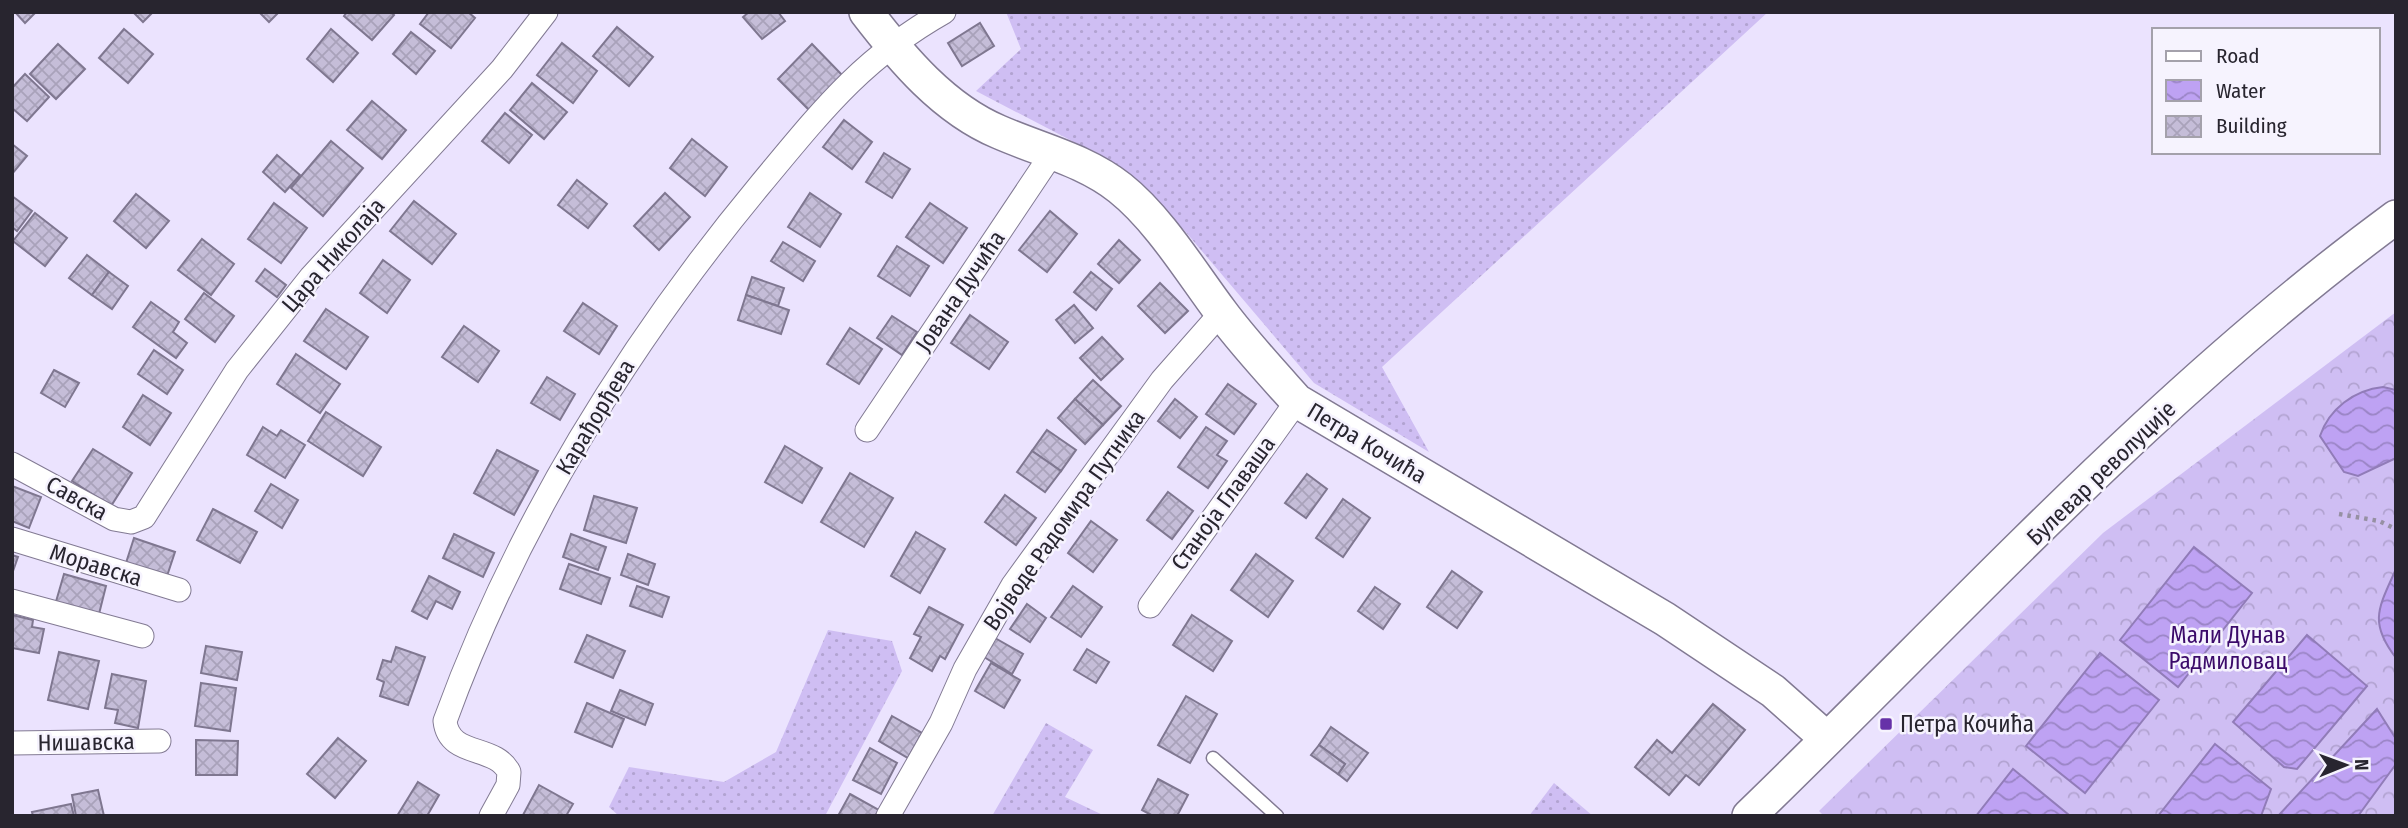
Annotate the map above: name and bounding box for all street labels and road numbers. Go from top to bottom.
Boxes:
street label: Цара Николаја [276,192,390,318]
street label: Јована Дучића [909,225,1011,357]
street label: Карађорђева [550,354,640,480]
street label: Булевар револуције [2021,395,2181,551]
street label: Петра Кочића [1302,396,1432,490]
street label: Војводе Радомира Путника [977,404,1151,636]
street label: Станоја Главаша [1165,431,1281,575]
street label: Савска [41,470,113,526]
street label: Моравска [47,538,145,592]
street label: Нишавска [37,727,135,757]

